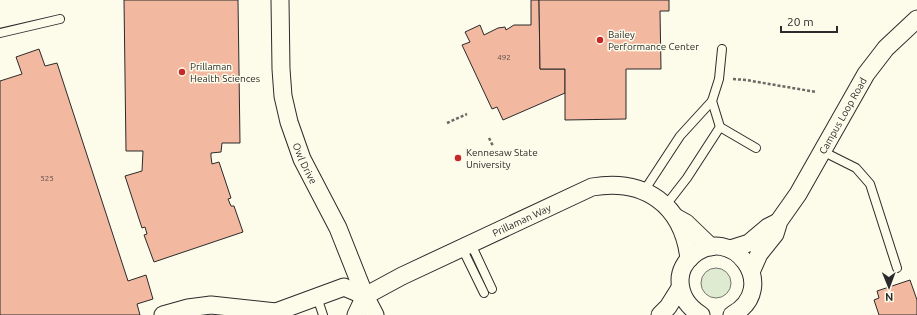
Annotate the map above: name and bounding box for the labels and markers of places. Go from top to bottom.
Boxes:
place label: Bailey Performance Center [608,29,699,52]
marker: Bailey Performance Center [595,35,605,45]
place label: Prillaman Health Sciences [190,61,260,84]
marker: Prillaman Health Sciences [177,67,187,77]
place label: Kennesaw State University [466,147,538,170]
marker: Kennesaw State University [453,153,463,163]

